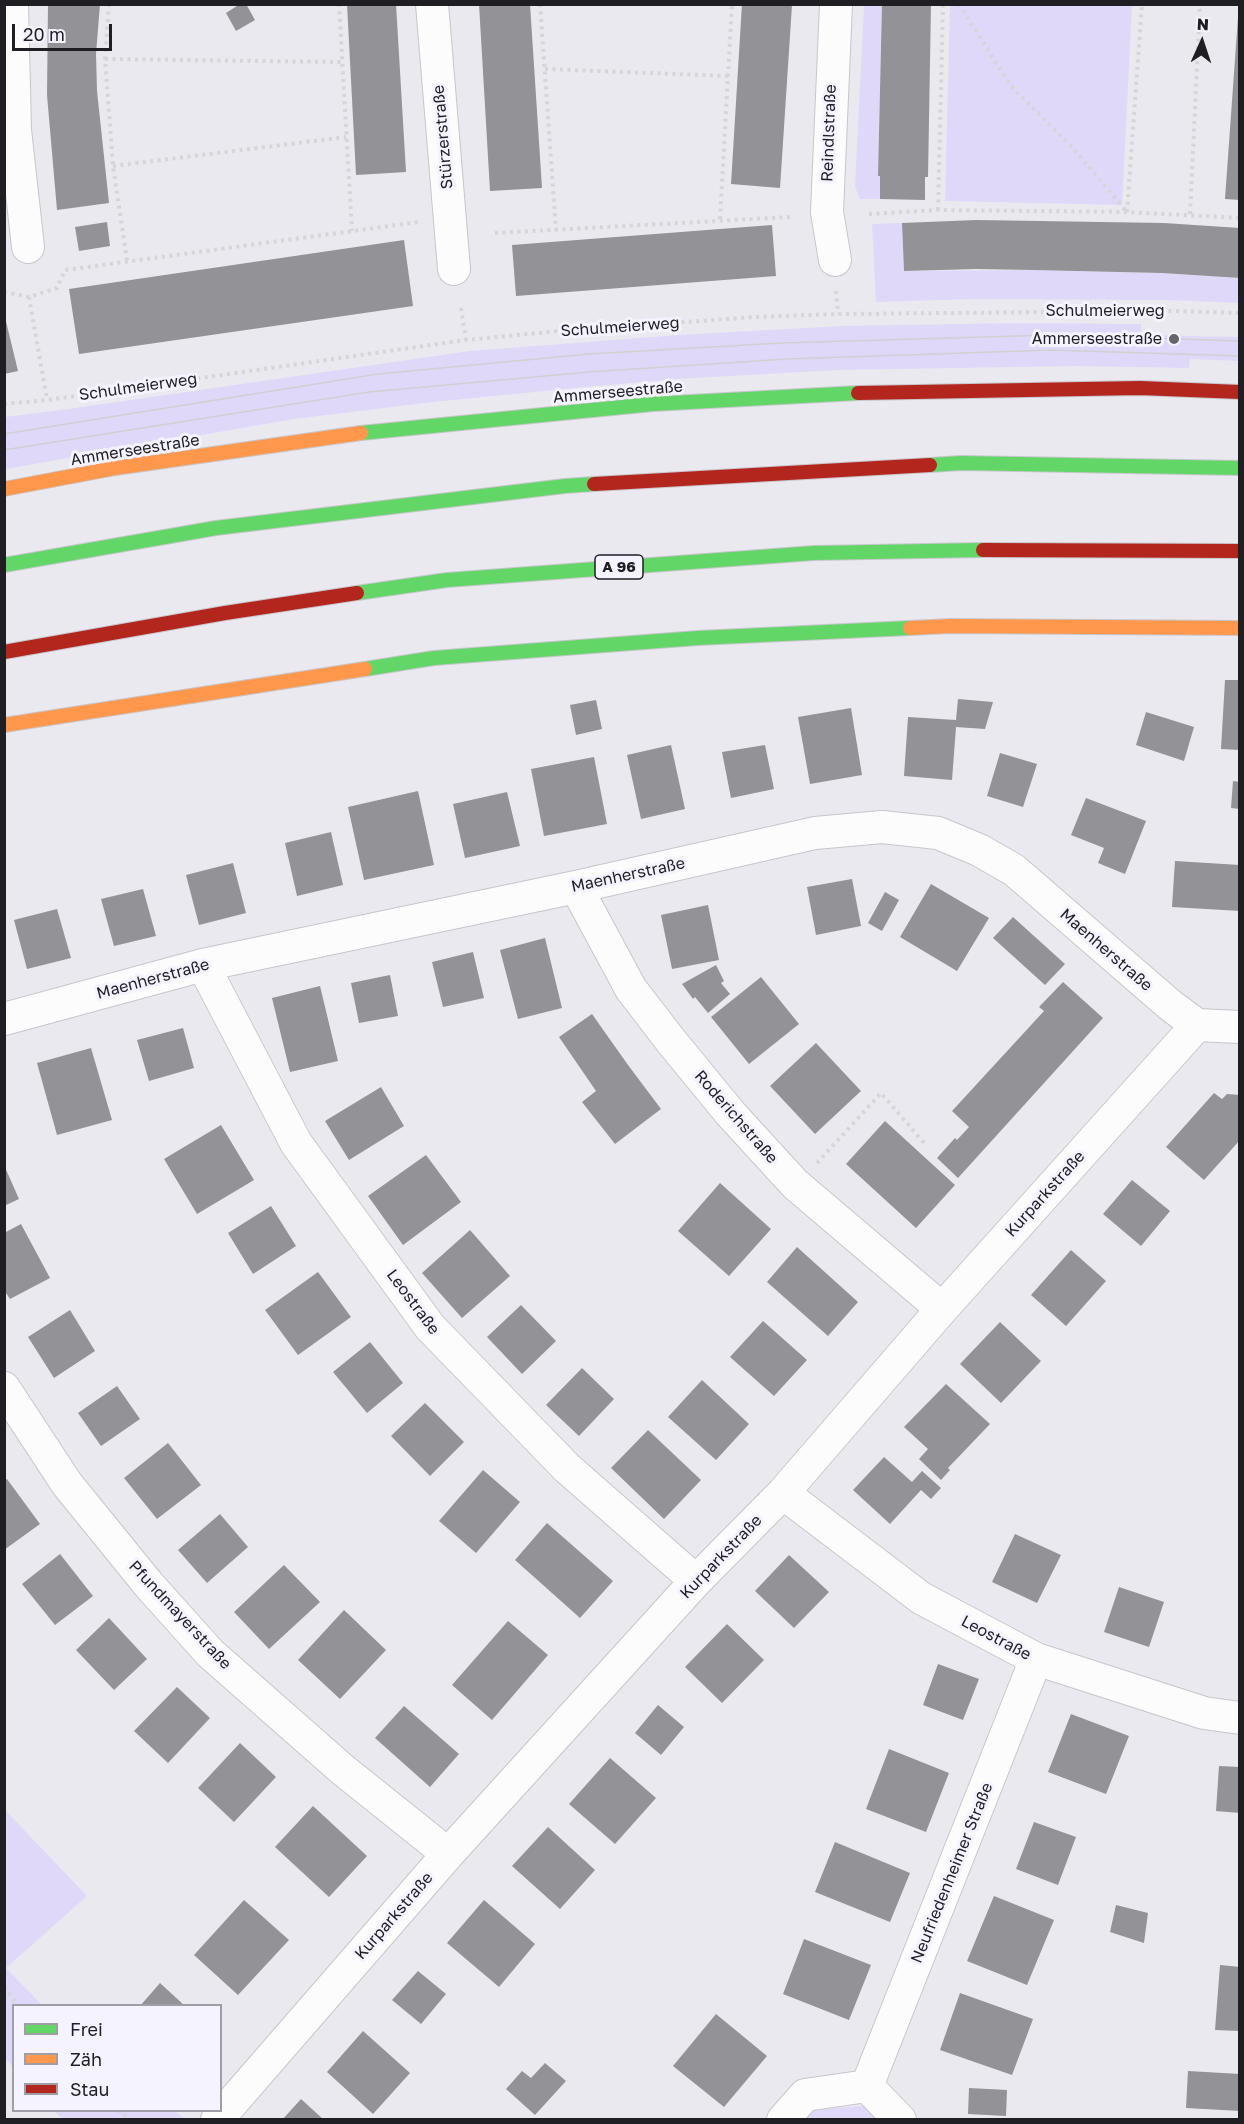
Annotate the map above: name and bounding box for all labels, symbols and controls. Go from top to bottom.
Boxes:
scale bar [15,12,116,50]
north arrow [1172,12,1232,72]
text: N [1196,14,1210,34]
text: 20 m [23,23,65,45]
street label: Stürzerstraße [429,84,457,190]
street label: Reindlstraße [818,84,840,182]
street label: Schulmeierweg [1045,301,1165,321]
street label: Schulmeierweg [560,313,680,341]
place label: Ammerseestraße [1032,329,1162,349]
marker: Ammerseestraße [1167,332,1181,346]
street label: Schulmeierweg [78,369,198,405]
street label: Ammerseestraße [552,377,684,407]
street label: Ammerseestraße [69,430,201,470]
road number: A 96 [595,555,643,579]
street label: Maenherstraße [569,854,687,896]
street label: Maenherstraße [1056,905,1156,995]
street label: Maenherstraße [95,955,211,1003]
street label: Roderichstraße [690,1067,782,1167]
street label: Kurparkstraße [1001,1147,1089,1241]
street label: Leostraße [382,1266,444,1338]
street label: Kurparkstraße [676,1511,766,1603]
street label: Pfundmayerstraße [125,1557,235,1673]
street label: Leostraße [958,1612,1034,1664]
street label: Neufriedenheimer Straße [907,1780,997,1966]
street label: Kurparkstraße [351,1868,437,1964]
legend [12,2004,222,2112]
text: Frei [70,2018,103,2040]
text: Zäh [70,2048,102,2070]
text: Stau [70,2078,109,2100]

